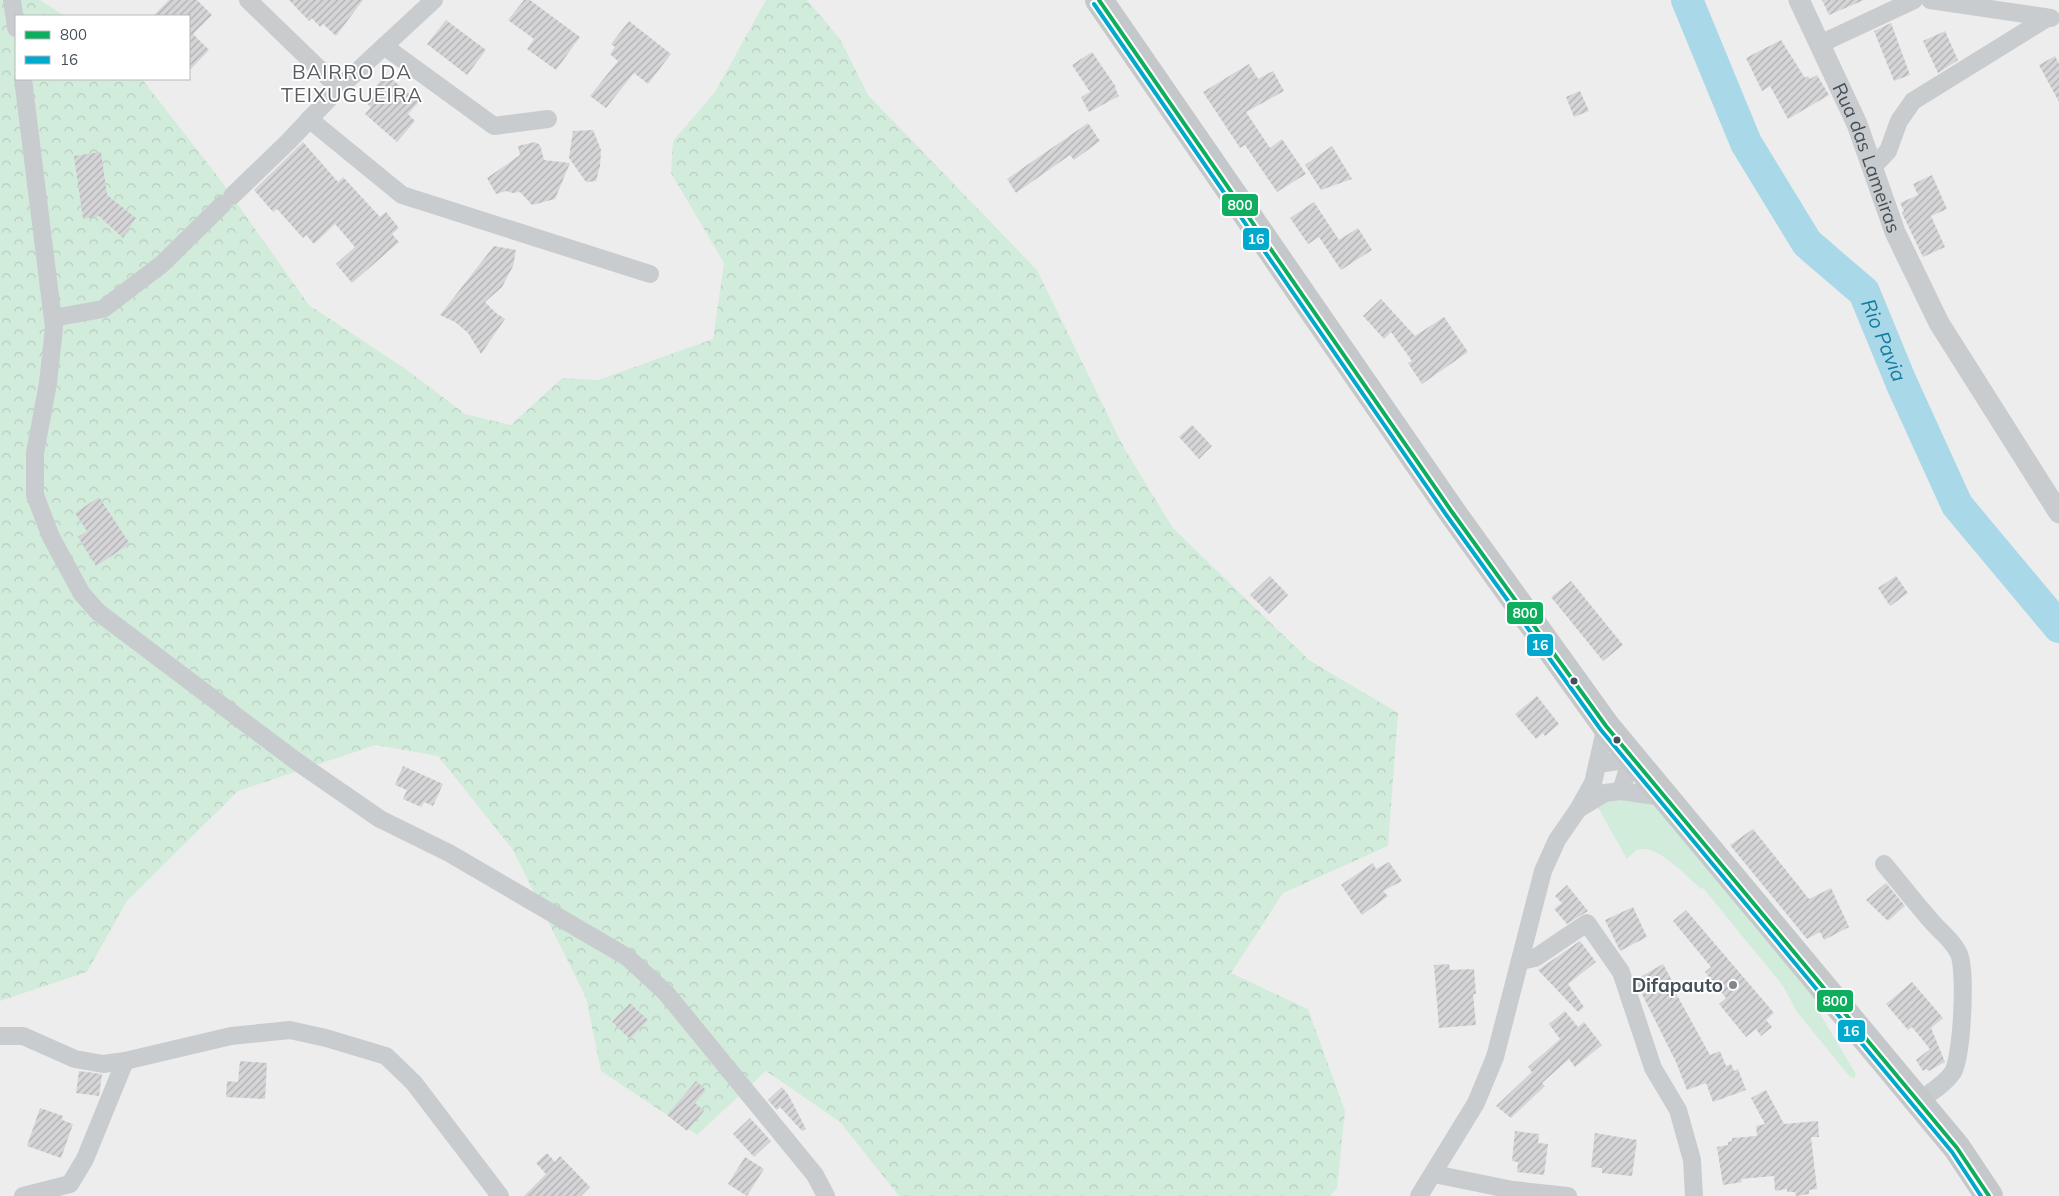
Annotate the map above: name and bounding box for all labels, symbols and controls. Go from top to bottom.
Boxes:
legend [15,15,190,80]
text: 800 [60,25,87,44]
text: 16 [60,50,78,69]
district label: BAIRRO DA TEIXUGUEIRA [281,59,423,107]
street label: Rua das Lameiras [1827,79,1906,236]
line badge: 800 [1221,193,1259,217]
text: 800 [1227,196,1253,214]
line badge: 16 [1242,227,1270,251]
text: 16 [1248,230,1264,248]
water label: Rio Pavia [1856,295,1912,385]
line badge: 800 [1506,601,1544,625]
text: 800 [1512,604,1538,622]
line badge: 16 [1526,633,1554,657]
text: 16 [1532,636,1548,654]
unlabelled marker [1569,676,1579,686]
unlabelled marker [1612,735,1622,745]
place label: Difapauto [1632,973,1723,997]
marker: Difapauto [1727,979,1739,991]
line badge: 800 [1816,989,1854,1013]
text: 800 [1822,992,1848,1010]
line badge: 16 [1837,1019,1866,1043]
text: 16 [1843,1022,1859,1040]

